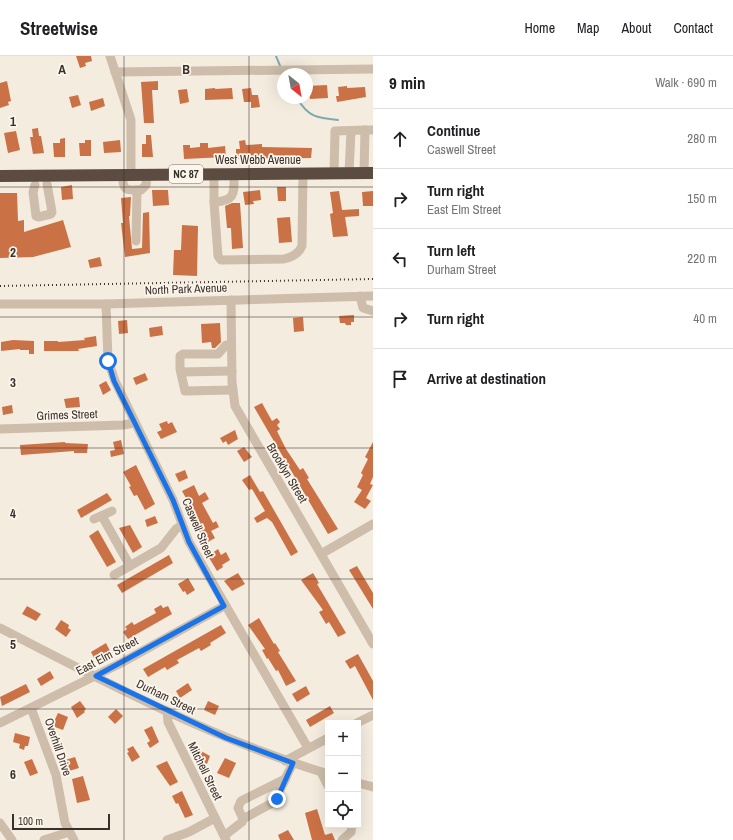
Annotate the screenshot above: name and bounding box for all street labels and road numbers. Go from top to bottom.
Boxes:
street label: West Webb Avenue [215,152,301,168]
road number: NC 87 [169,165,203,183]
street label: North Park Avenue [145,280,227,298]
street label: Grimes Street [36,406,98,424]
street label: Brooklyn Street [263,440,311,506]
street label: Caswell Street [178,496,218,561]
street label: East Elm Street [73,633,141,679]
street label: Durham Street [134,676,198,718]
street label: Overhill Drive [41,716,75,778]
street label: Mitchell Street [184,739,226,803]

